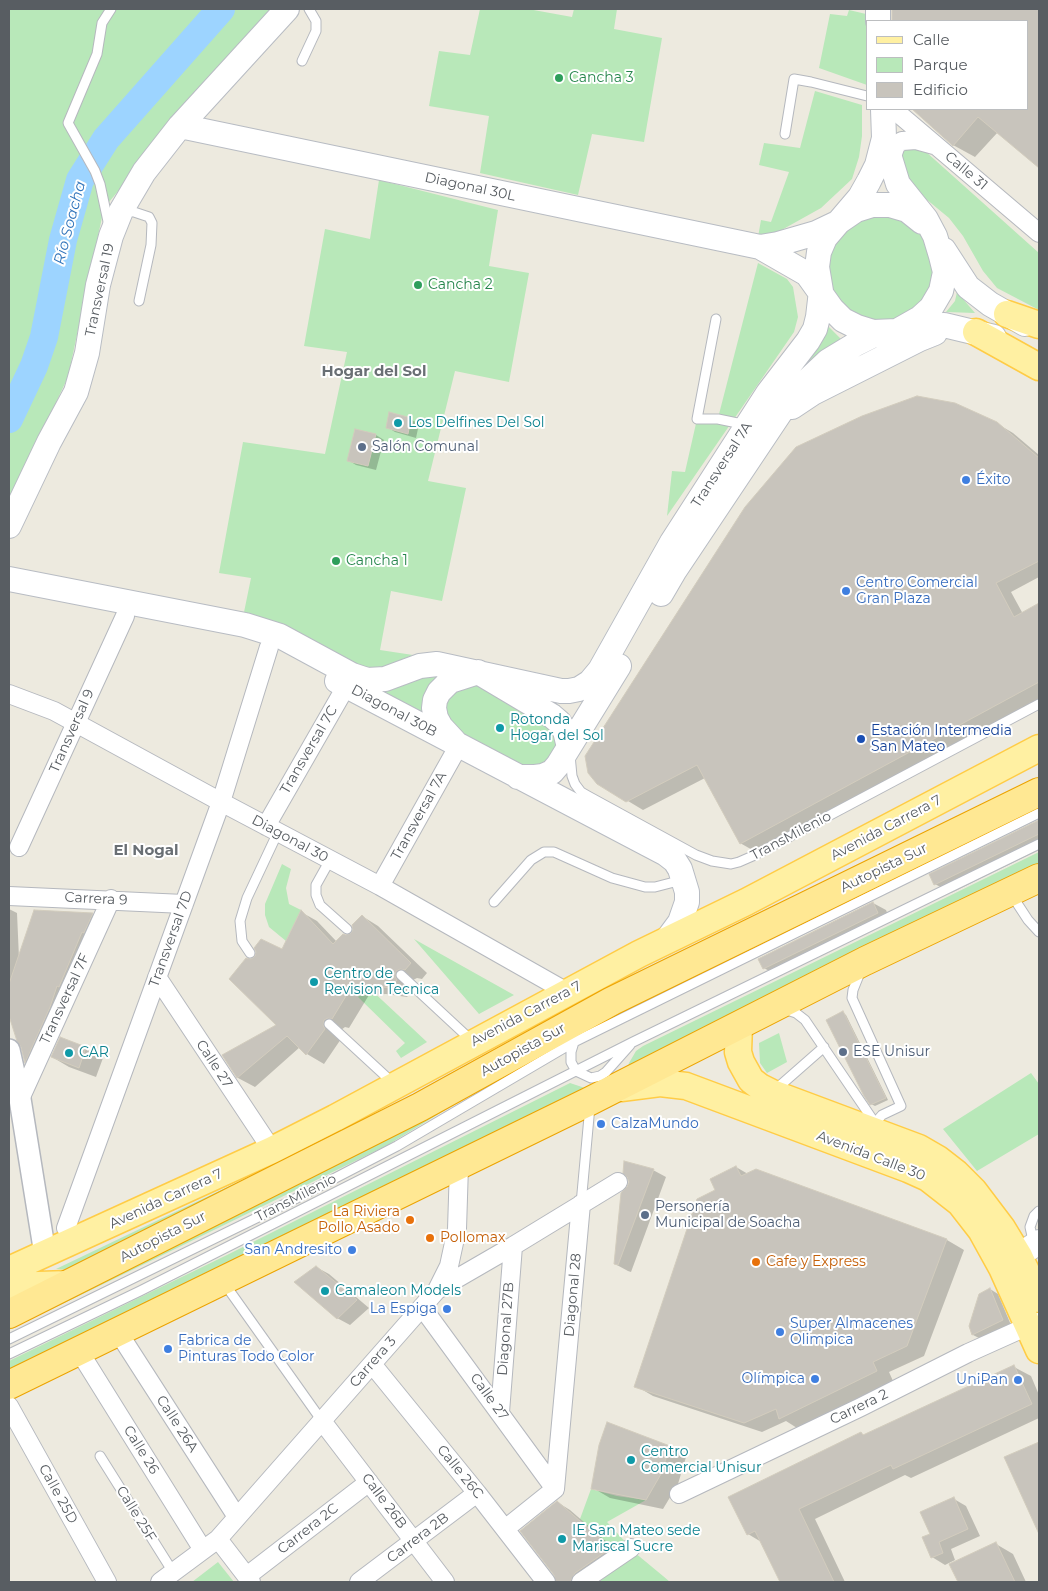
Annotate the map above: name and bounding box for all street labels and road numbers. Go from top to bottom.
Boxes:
street label: Calle 31 [941,148,991,194]
street label: Diagonal 30L [423,169,517,205]
street label: Transversal 19 [82,242,118,338]
street label: Transversal 7A [688,419,756,511]
street label: Diagonal 30B [348,681,440,741]
street label: Transversal 9 [46,687,98,775]
street label: Transversal 7C [277,703,341,797]
street label: Transversal 7A [388,769,450,863]
street label: Avenida Carrera 7 [828,792,944,864]
street label: TransMilenio [748,808,834,864]
street label: Diagonal 30 [249,812,331,866]
street label: Autopista Sur [838,840,930,896]
street label: Carrera 9 [64,889,128,909]
street label: Transversal 7D [146,889,196,989]
street label: Transversal 7F [37,951,93,1047]
street label: Avenida Carrera 7 [468,978,584,1050]
street label: Autopista Sur [478,1020,568,1080]
street label: Calle 27 [192,1037,236,1091]
street label: Avenida Calle 30 [814,1128,928,1184]
street label: Avenida Carrera 7 [107,1165,225,1233]
street label: TransMilenio [253,1170,339,1226]
street label: Autopista Sur [117,1208,209,1266]
street label: Diagonal 28 [561,1252,585,1338]
street label: Diagonal 27B [494,1282,518,1376]
street label: Carrera 3 [346,1333,400,1391]
street label: Calle 27 [466,1370,512,1424]
street label: Carrera 2 [827,1386,891,1428]
street label: Calle 26A [152,1392,202,1456]
street label: Calle 26 [120,1423,162,1477]
street label: Calle 26C [433,1442,487,1502]
street label: Calle 25D [35,1461,81,1527]
street label: Calle 26B [358,1470,410,1532]
street label: Calle 25F [112,1483,160,1545]
street label: Carrera 2C [274,1500,342,1558]
street label: Carrera 2B [384,1509,452,1567]

